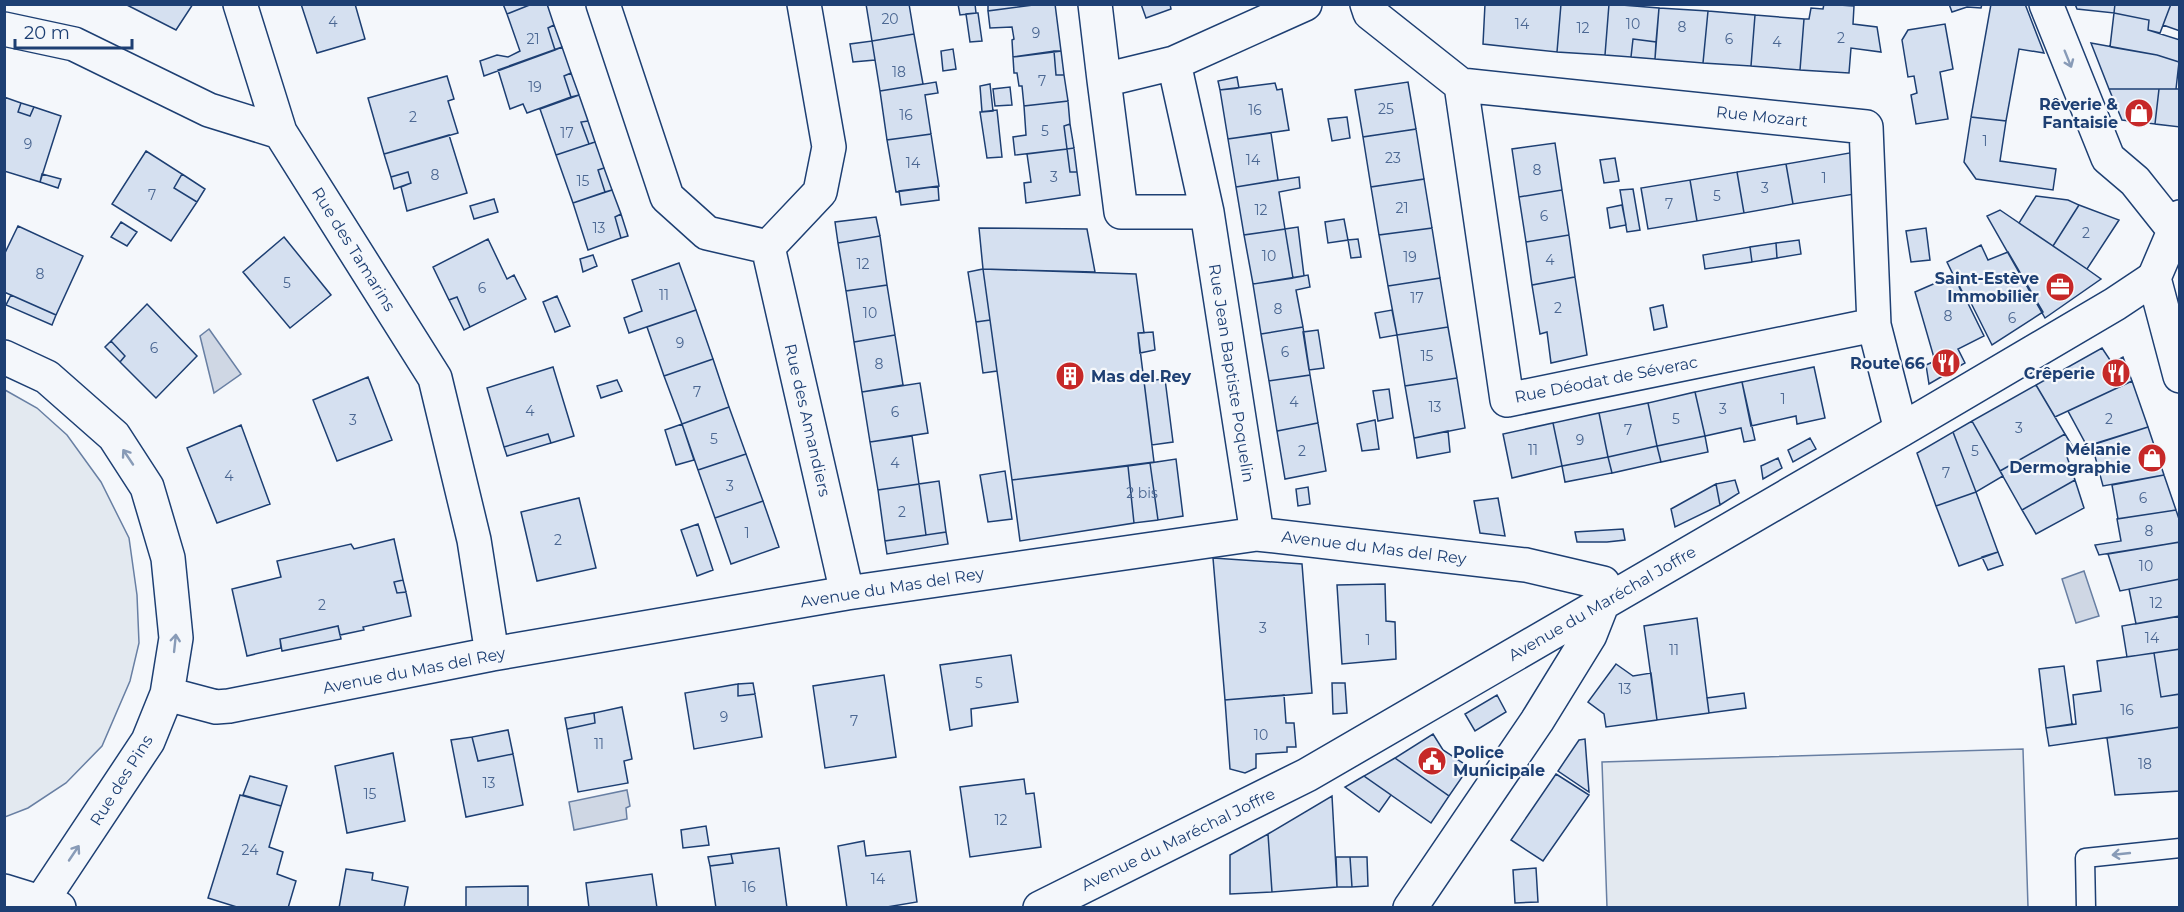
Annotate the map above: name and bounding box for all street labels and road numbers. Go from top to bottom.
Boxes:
street label: Rue Mozart [1715,102,1809,131]
street label: Rue des Tamarins [308,184,399,315]
street label: Rue Jean Baptiste Poquelin [1205,262,1258,484]
street label: Rue des Amandiers [781,342,834,499]
street label: Rue Déodat de Séverac [1513,352,1699,407]
street label: Avenue du Mas del Rey [1281,527,1468,568]
street label: Avenue du Maréchal Joffre [1505,542,1699,665]
street label: Avenue du Mas del Rey [799,564,986,611]
street label: Avenue du Mas del Rey [321,643,507,698]
street label: Rue des Pins [86,731,157,829]
street label: Avenue du Maréchal Joffre [1078,784,1278,895]

